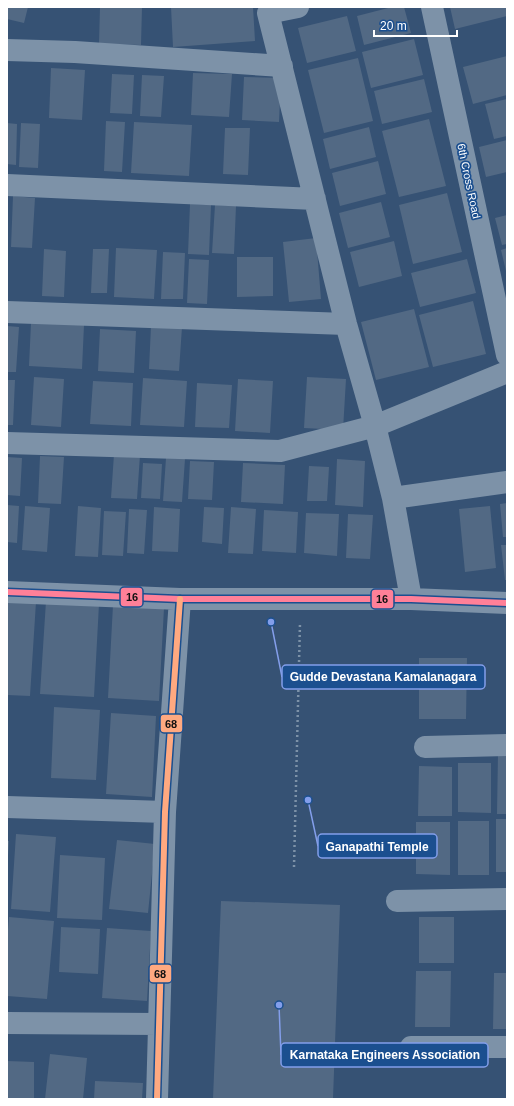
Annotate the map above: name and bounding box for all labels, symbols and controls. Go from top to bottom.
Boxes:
scale bar [374,12,457,38]
text: 20 m [380,19,407,33]
street label: 6th Cross Road [455,142,483,220]
line badge: 16 [120,587,143,607]
line badge: 16 [371,589,394,609]
text: 16 [126,591,138,603]
text: 16 [376,593,388,605]
callout: Gudde Devastana Kamalanagara [282,665,485,689]
text: Gudde Devastana Kamalanagara [290,670,477,684]
line badge: 68 [160,714,183,733]
text: 68 [165,718,177,730]
callout: Ganapathi Temple [318,834,437,858]
text: Ganapathi Temple [325,840,429,854]
line badge: 68 [149,964,172,983]
text: 68 [154,968,166,980]
callout: Karnataka Engineers Association [281,1043,488,1067]
text: Karnataka Engineers Association [290,1048,480,1062]

